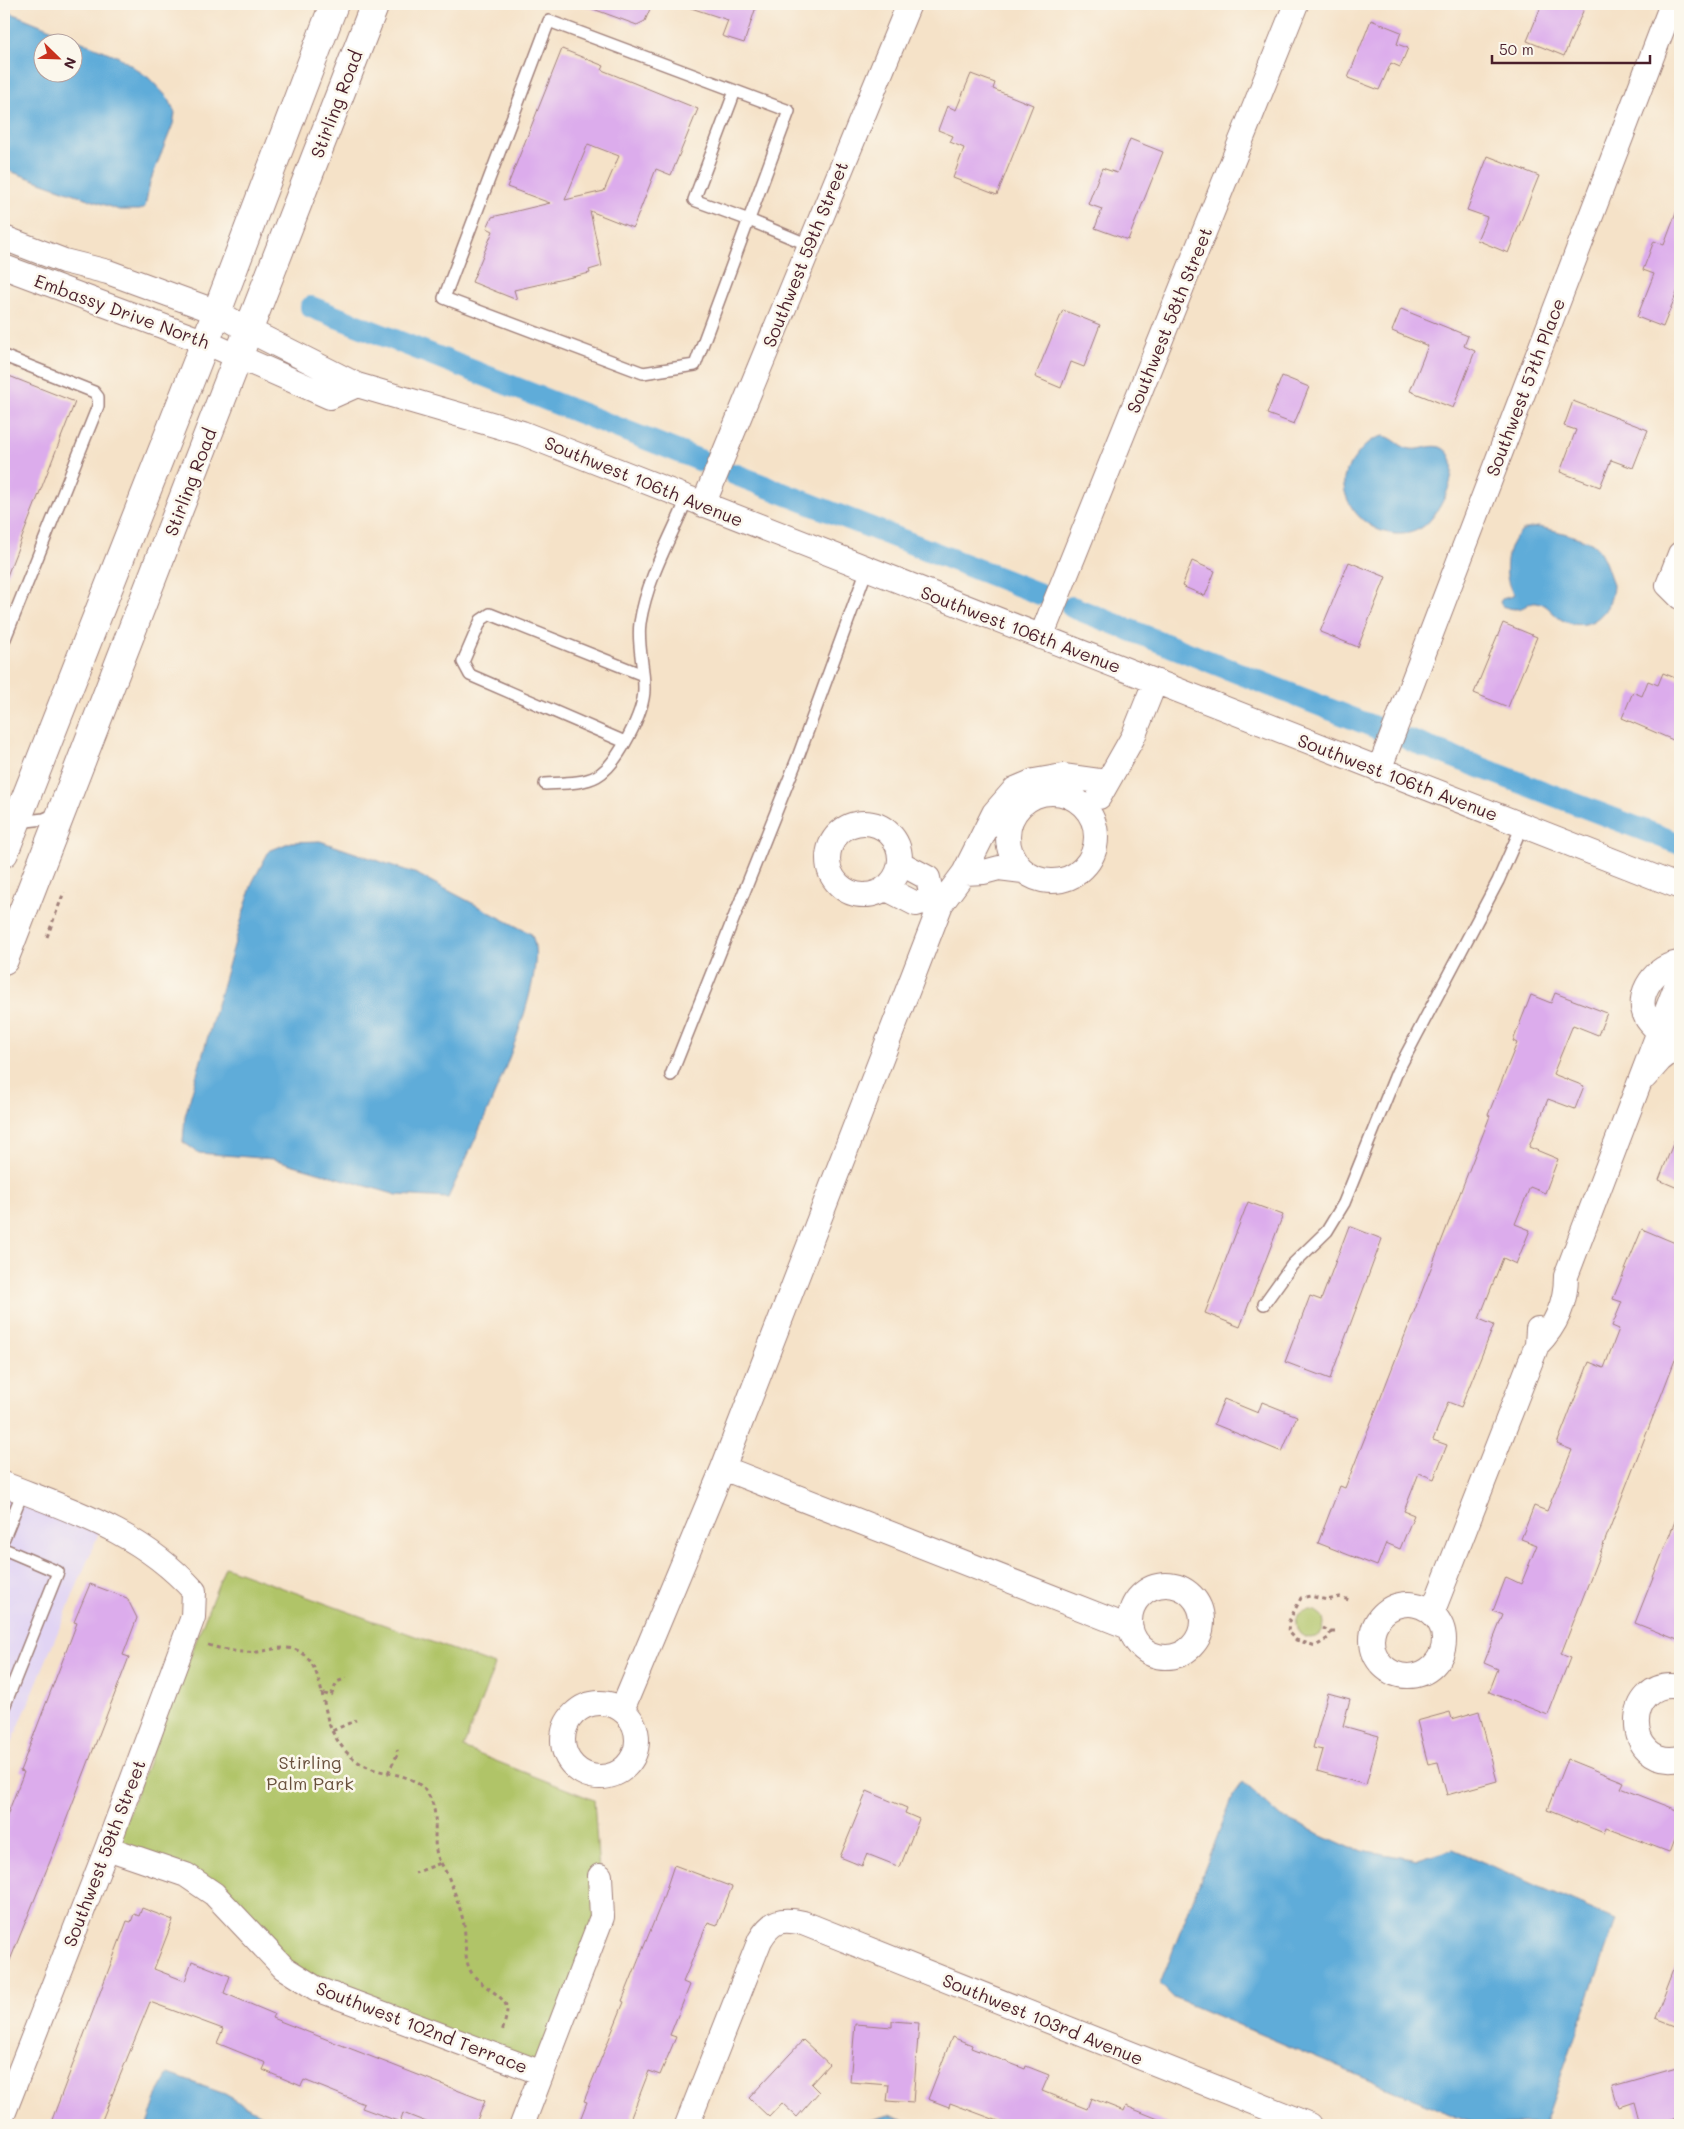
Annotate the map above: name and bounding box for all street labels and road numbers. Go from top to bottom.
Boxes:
street label: Stirling Road [304,47,368,161]
street label: Southwest 59th Street [757,157,853,351]
street label: Southwest 58th Street [1121,223,1217,417]
street label: Embassy Drive North [31,268,213,354]
street label: Southwest 57th Place [1480,294,1570,480]
street label: Stirling Road [158,425,222,539]
street label: Southwest 106th Avenue [541,430,747,532]
street label: Southwest 106th Avenue [918,580,1124,678]
street label: Southwest 106th Avenue [1295,728,1501,826]
street label: Southwest 59th Street [57,1756,151,1950]
street label: Southwest 103rd Avenue [939,1968,1147,2070]
street label: Southwest 102nd Terrace [313,1976,531,2078]

